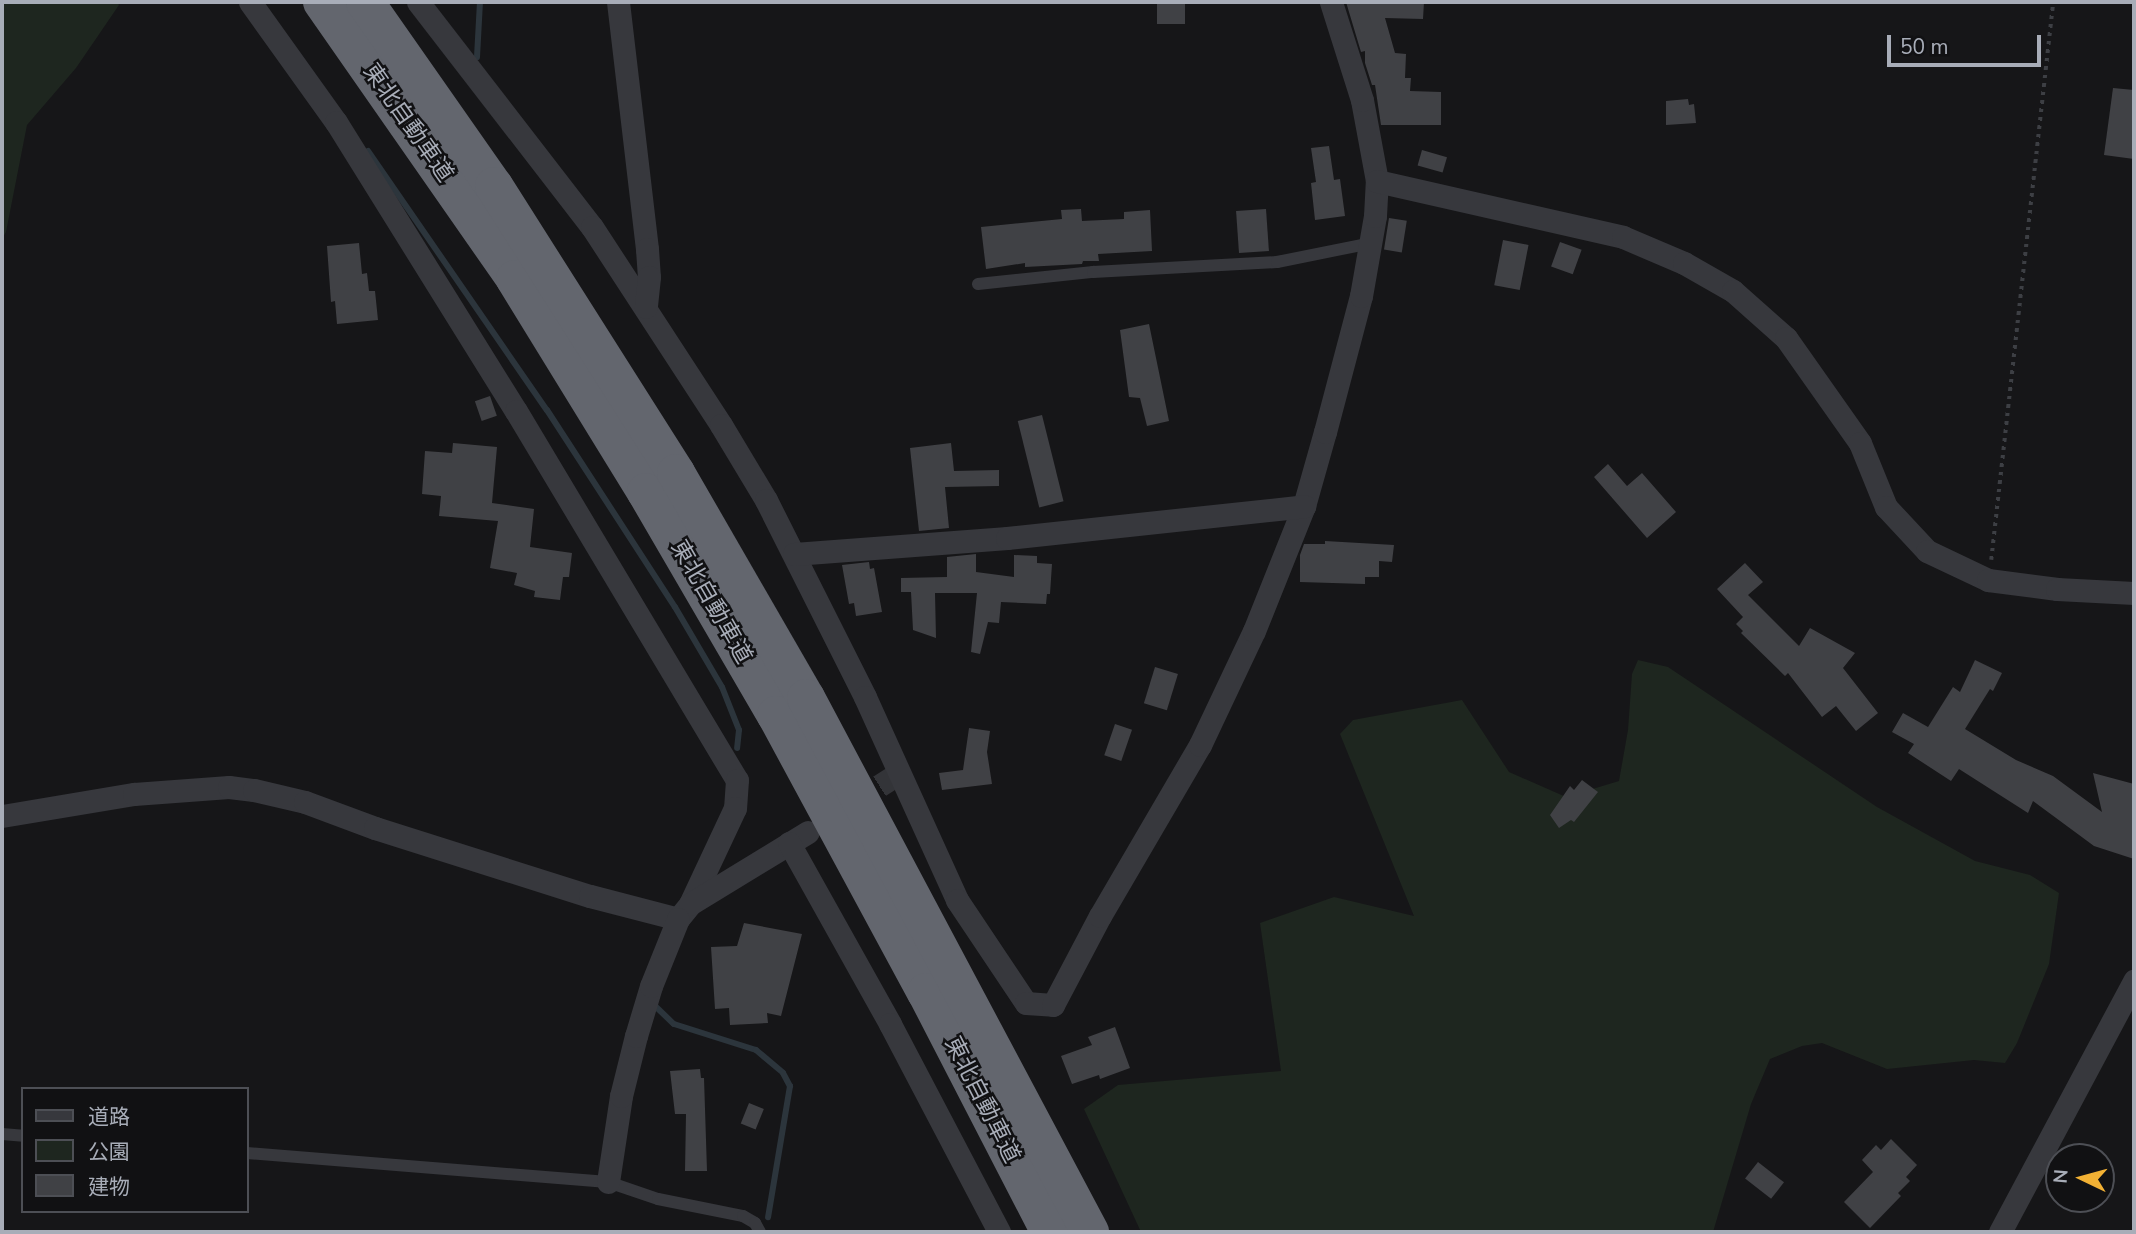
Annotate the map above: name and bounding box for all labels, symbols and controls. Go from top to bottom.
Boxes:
scale bar [1891,21,2045,65]
text: 50 m [1900,33,1949,61]
street label: 東北自動車道 [357,59,459,187]
street label: 東北自動車道 [665,535,757,669]
street label: 東北自動車道 [938,1032,1026,1168]
legend [21,1087,248,1213]
text: 道路 [88,1103,130,1131]
text: 公園 [88,1138,130,1166]
north arrow [2045,1143,2115,1213]
text: N [2048,1168,2075,1185]
text: 建物 [88,1173,130,1201]

